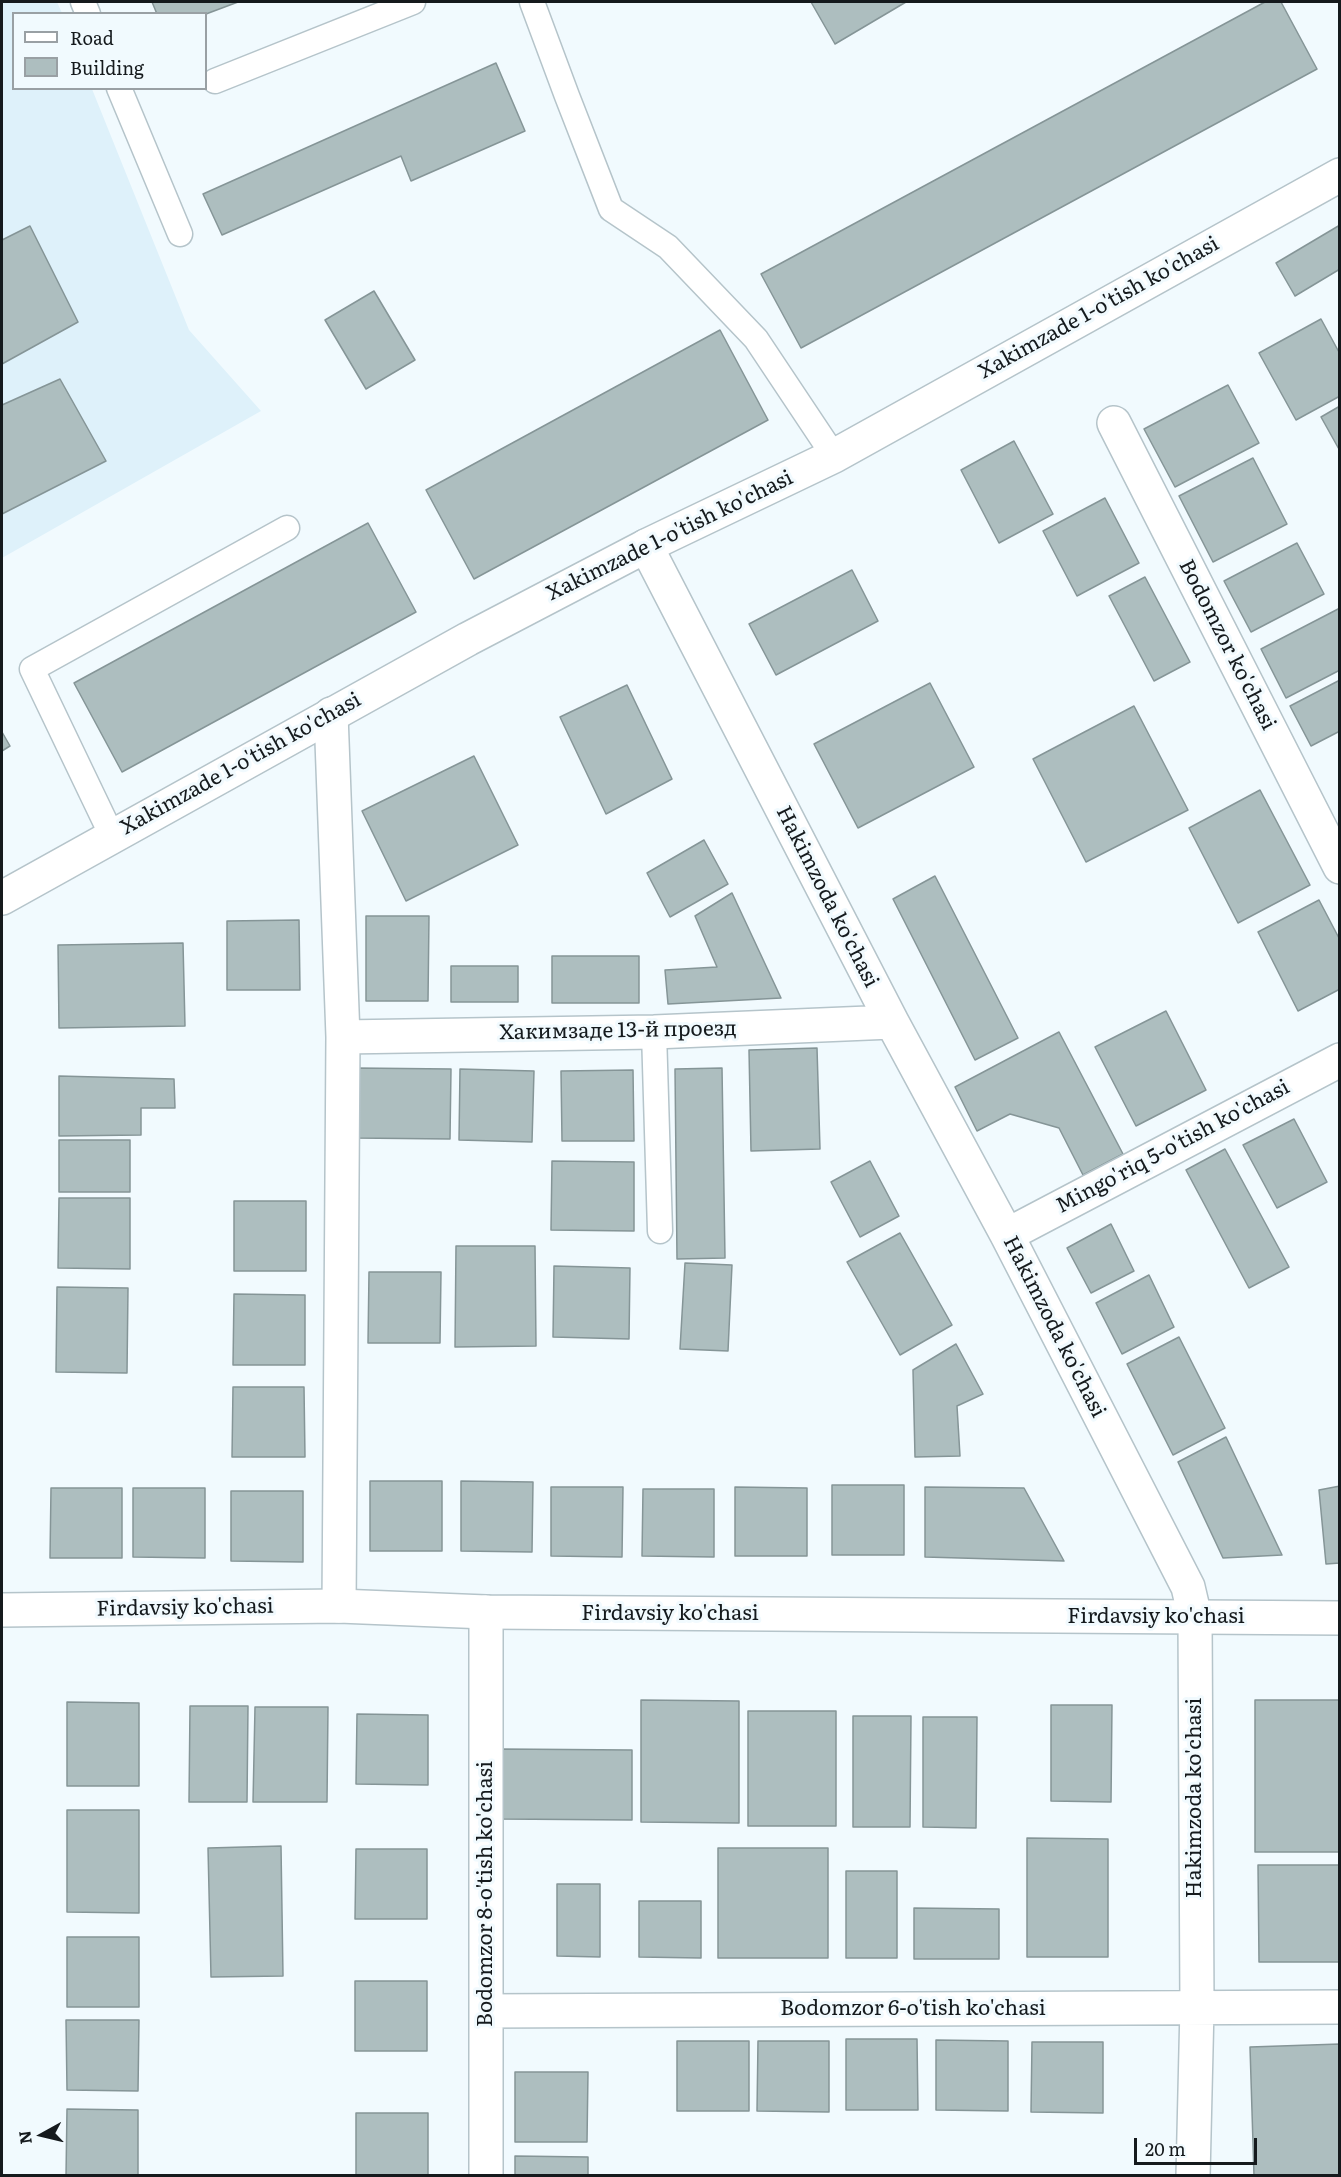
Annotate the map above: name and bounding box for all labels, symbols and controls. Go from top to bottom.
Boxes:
legend [12,12,207,90]
text: Road [70,24,114,51]
text: Building [70,54,144,81]
street label: Xakimzade 1-o'tish ko'chasi [975,231,1223,385]
street label: Xakimzade 1-o'tish ko'chasi [543,465,797,607]
street label: Bodomzor ko'chasi [1173,555,1281,735]
street label: Xakimzade 1-o'tish ko'chasi [117,687,365,841]
street label: Hakimzoda ko'chasi [770,802,884,992]
street label: Хакимзаде 13-й проезд [499,1016,737,1046]
street label: Mingo'riq 5-o'tish ko'chasi [1052,1075,1294,1219]
street label: Hakimzoda ko'chasi [997,1232,1111,1422]
street label: Firdavsiy ko'chasi [96,1594,274,1622]
street label: Firdavsiy ko'chasi [581,1601,759,1627]
street label: Firdavsiy ko'chasi [1067,1604,1245,1630]
street label: Hakimzoda ko'chasi [1182,1698,1208,1898]
street label: Bodomzor 8-o'tish ko'chasi [473,1761,499,2027]
street label: Bodomzor 6-o'tish ko'chasi [780,1996,1046,2022]
north arrow [12,2105,72,2165]
scale bar [1137,2126,1260,2164]
text: N [11,2129,37,2146]
text: 20 m [1145,2135,1186,2162]

